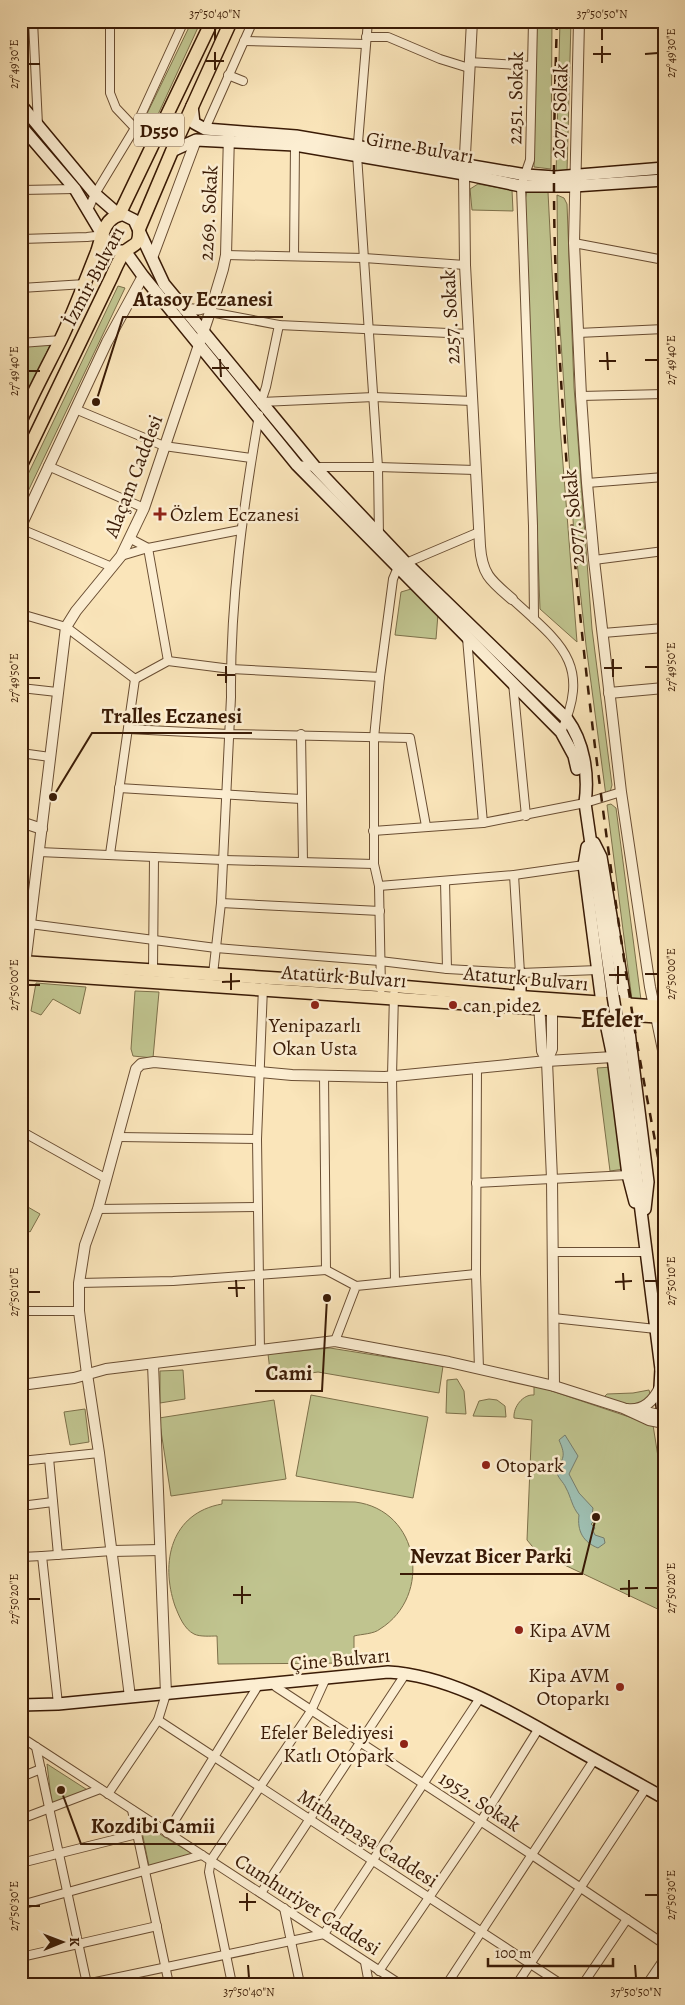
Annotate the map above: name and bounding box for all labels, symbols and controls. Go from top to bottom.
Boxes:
text: 37°50'40"N [189,6,241,22]
text: 37°50'50"N [576,6,628,22]
text: 27°49'30"E [663,28,679,78]
text: 27°49'30"E [6,39,22,89]
street label: 2251. Sokak [501,51,530,145]
street label: 2077. Sokak [544,63,575,159]
road number: D550 [134,114,184,146]
street label: Girne Bulvarı [364,125,476,170]
street label: 2269. Sokak [193,164,224,262]
street label: İzmir Bulvarı [56,222,131,331]
street label: 2257. Sokak [435,269,466,365]
callout: Atasoy Eczanesi [123,281,283,317]
text: Atasoy Eczanesi [132,285,273,313]
text: 27°49'40"E [663,335,679,385]
text: 27°49'40"E [6,346,22,396]
street label: Alaçam Caddesi [97,411,169,542]
street label: 2077. Sokak [556,468,591,566]
place label: Özlem Eczanesi [170,501,299,528]
marker: Özlem Eczanesi [154,508,166,520]
text: 27°49'50"E [663,642,679,692]
text: 27°49'50"E [6,653,22,703]
callout: Tralles Eczanesi [92,697,252,733]
text: Tralles Eczanesi [102,702,242,730]
text: 27°50'00"E [663,948,679,1000]
text: 27°50'00"E [6,959,22,1011]
street label: Atatürk Bulvarı [279,959,407,994]
street label: Ataturk Bulvarı [461,959,590,997]
place label: can pide2 [463,992,541,1019]
marker: Yenipazarlı Okan Usta [309,999,321,1011]
marker: can pide2 [447,999,459,1011]
district label: Efeler [581,1002,643,1036]
place label: Yenipazarlı Okan Usta [268,1012,361,1062]
text: 27°50'10"E [663,1256,679,1306]
text: 27°50'10"E [6,1267,22,1317]
callout: Cami [255,1355,322,1391]
text: Cami [266,1359,312,1387]
place label: Otopark [496,1452,564,1479]
marker: Otopark [480,1459,492,1471]
callout: Nevzat Bicer Parki [400,1538,582,1574]
text: Nevzat Bicer Parki [410,1542,572,1570]
text: 27°50'20"E [663,1563,679,1613]
text: 27°50'20"E [6,1574,22,1624]
place label: Kipa AVM [529,1617,611,1644]
marker: Kipa AVM [513,1624,525,1636]
street label: Çine Bulvarı [289,1642,391,1677]
place label: Kipa AVM Otoparkı [528,1662,610,1712]
marker: Kipa AVM Otoparkı [614,1681,626,1693]
place label: Efeler Belediyesi Katlı Otopark [260,1719,394,1769]
marker: Efeler Belediyesi Katlı Otopark [398,1738,410,1750]
street label: 1952. Sokak [434,1765,526,1838]
street label: Mithatpaşa Caddesi [292,1783,443,1894]
callout: Kozdibi Camii [81,1808,226,1844]
text: Kozdibi Camii [91,1812,215,1840]
street label: Cumhuriyet Caddesi [230,1847,386,1962]
text: 27°50'30"E [663,1870,679,1920]
text: 27°50'30"E [6,1881,22,1931]
north arrow [38,1918,88,1968]
scale bar [488,1935,612,1967]
text: K [65,1937,84,1947]
text: 100 m [495,1943,532,1963]
text: 37°50'40"N [223,1984,275,2000]
text: 37°50'50"N [610,1984,662,2000]

